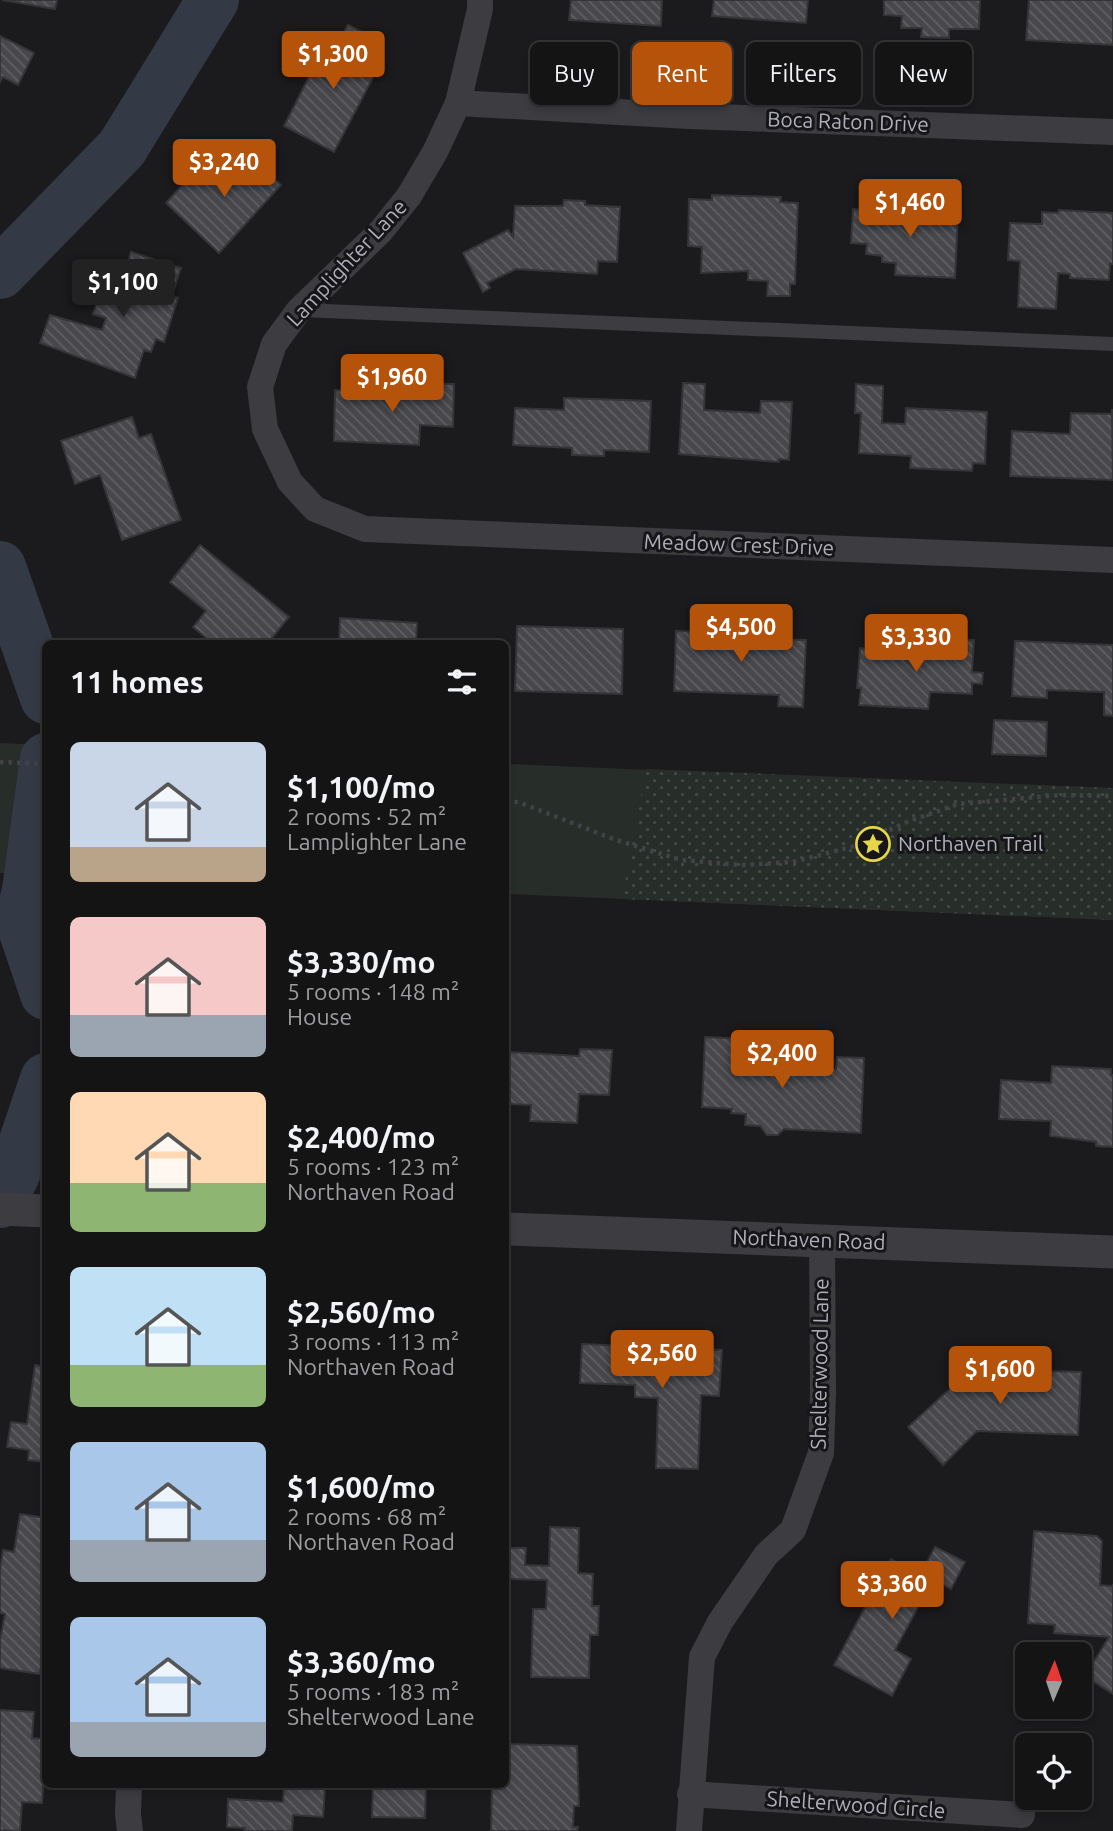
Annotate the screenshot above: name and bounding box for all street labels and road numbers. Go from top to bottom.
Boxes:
street label: Boca Raton Drive [767,106,929,136]
street label: Lamplighter Lane [281,194,411,331]
street label: Meadow Crest Drive [643,529,835,559]
street label: Northaven Road [732,1224,886,1254]
street label: Shelterwood Lane [806,1278,832,1450]
street label: Shelterwood Circle [766,1786,946,1822]

